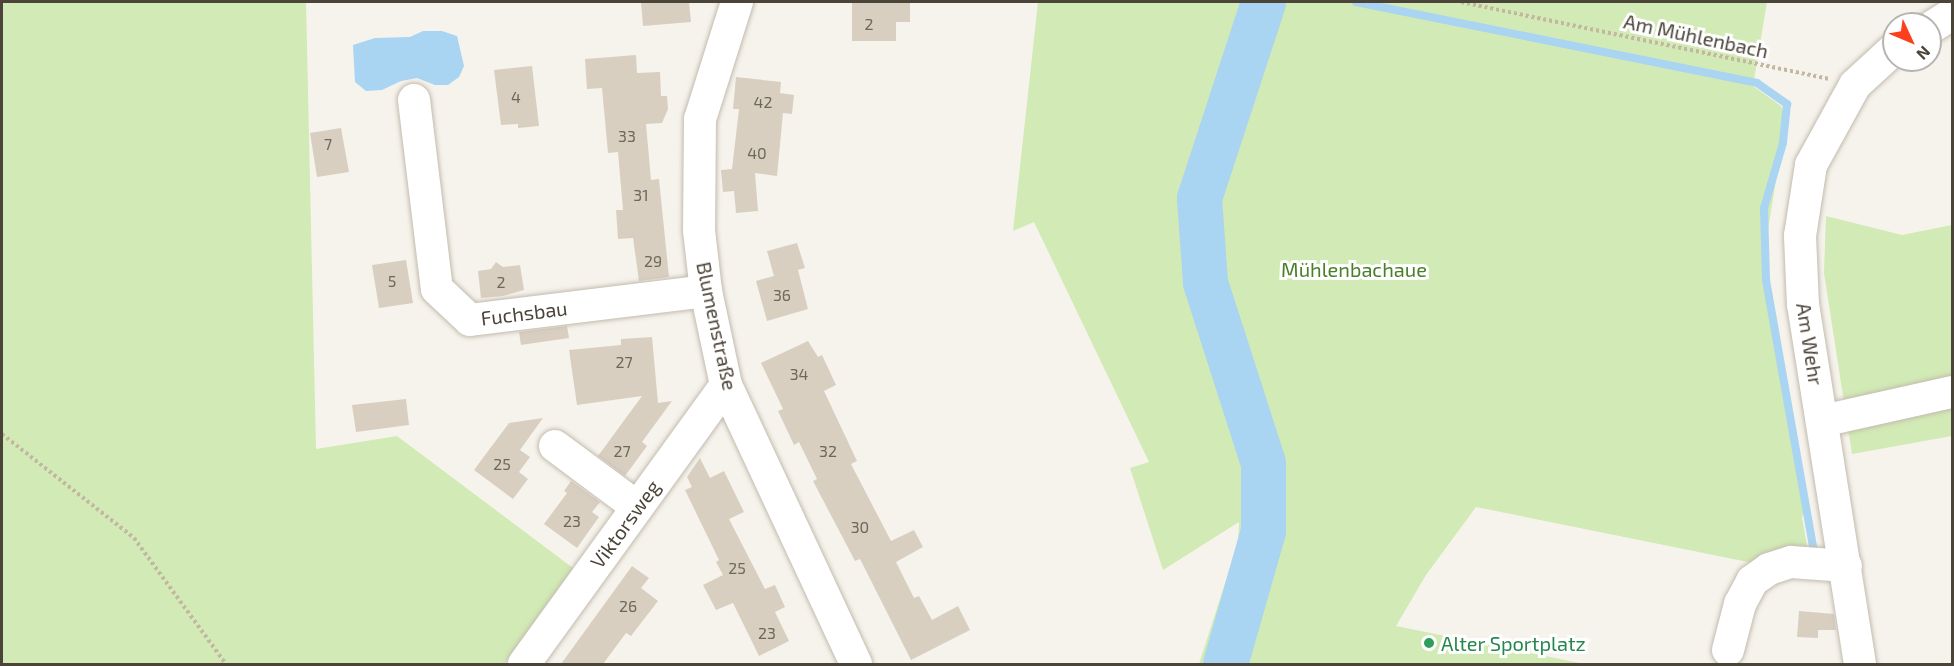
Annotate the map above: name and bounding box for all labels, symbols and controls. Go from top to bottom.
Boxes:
street label: Am Mühlenbach [1622,9,1770,63]
north arrow [1882,12,1942,72]
house number: 2 [865,14,873,34]
text: N [1913,43,1935,64]
house number: 4 [511,87,521,107]
house number: 42 [754,92,772,112]
house number: 33 [618,126,636,146]
house number: 7 [324,134,332,154]
house number: 40 [747,143,767,163]
house number: 31 [633,185,649,205]
house number: 29 [644,251,662,271]
park label: Mühlenbachaue [1281,257,1427,281]
street label: Blumenstraße [692,260,742,392]
house number: 5 [388,271,396,291]
house number: 2 [497,272,505,292]
house number: 36 [773,285,791,305]
street label: Fuchsbau [479,296,569,330]
street label: Am Wehr [1792,301,1828,387]
house number: 27 [615,352,633,372]
house number: 34 [790,364,808,384]
house number: 27 [613,441,631,461]
house number: 32 [819,441,837,461]
house number: 25 [493,454,511,474]
street label: Viktorsweg [585,475,665,573]
house number: 23 [563,511,581,531]
house number: 30 [851,517,869,537]
house number: 25 [728,558,746,578]
house number: 26 [619,596,637,616]
house number: 23 [758,623,776,643]
place label: Alter Sportplatz [1441,631,1586,655]
marker: Alter Sportplatz [1422,636,1436,650]

